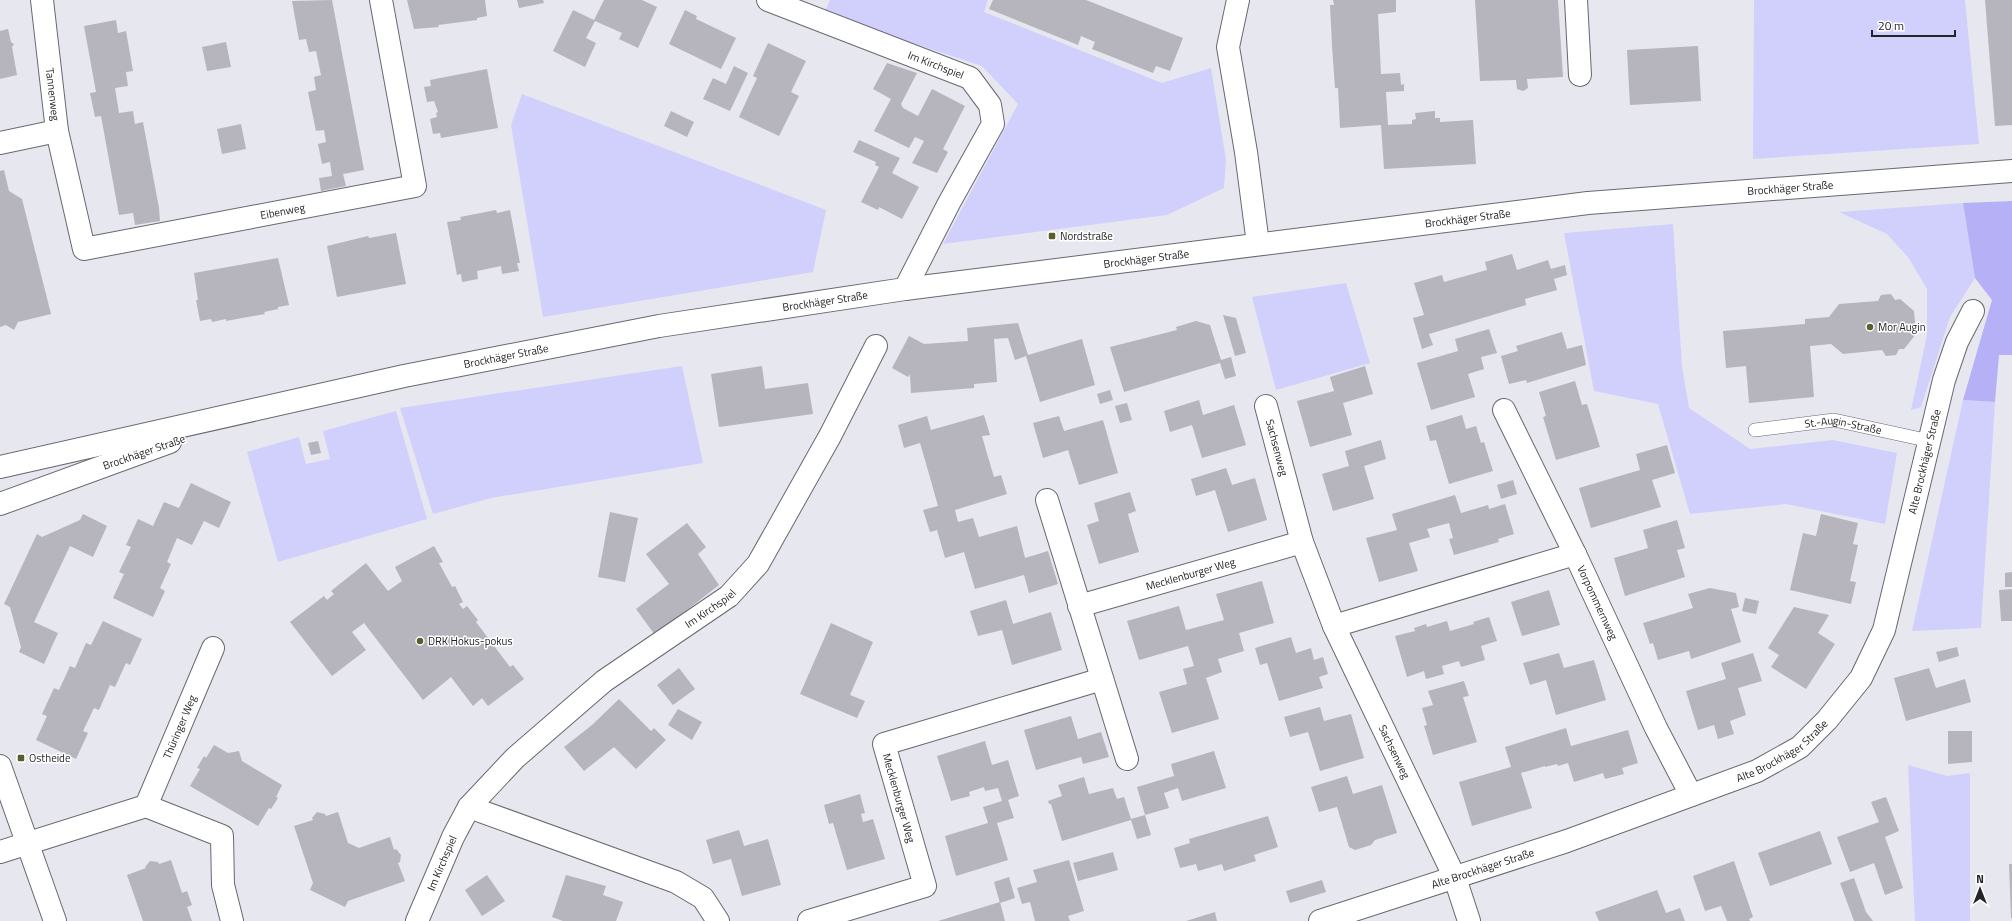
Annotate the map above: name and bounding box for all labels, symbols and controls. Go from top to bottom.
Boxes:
scale bar [1872,12,1955,38]
text: 20 m [1878,16,1904,35]
street label: Im Kirchspiel [906,47,966,83]
street label: Tannenweg [42,67,64,122]
street label: Brockhäger Straße [1747,176,1834,199]
street label: Eibenweg [259,199,307,223]
street label: Brockhäger Straße [1424,205,1512,231]
place label: Nordstraße [1060,228,1113,244]
marker: Nordstraße [1047,231,1057,241]
street label: Brockhäger Straße [1103,245,1191,272]
street label: Brockhäger Straße [781,287,869,315]
place label: Mor Augin [1878,319,1926,335]
marker: Mor Augin [1865,322,1875,332]
street label: Brockhäger Straße [462,340,550,372]
street label: Alte Brockhäger Straße [1904,407,1945,516]
street label: St.-Augin-Straße [1803,412,1884,438]
street label: Sachsenweg [1262,417,1292,478]
street label: Brockhäger Straße [101,430,188,474]
street label: Mecklenburger Weg [1144,553,1237,594]
street label: Vorpommernweg [1573,563,1622,643]
street label: Im Kirchspiel [682,585,740,632]
place label: DRK Hokus-pokus [428,633,513,649]
marker: DRK Hokus-pokus [415,636,425,646]
street label: Thüringer Weg [159,692,200,761]
street label: Alte Brockhäger Straße [1734,715,1832,786]
street label: Sachsenweg [1375,722,1414,782]
place label: Ostheide [29,750,71,766]
street label: Mecklenburger Weg [879,751,920,845]
marker: Ostheide [16,753,26,763]
street label: Im Kirchspiel [423,833,461,893]
street label: Alte Brockhäger Straße [1429,844,1537,892]
north arrow [1960,869,2000,909]
text: N [1976,871,1984,887]

